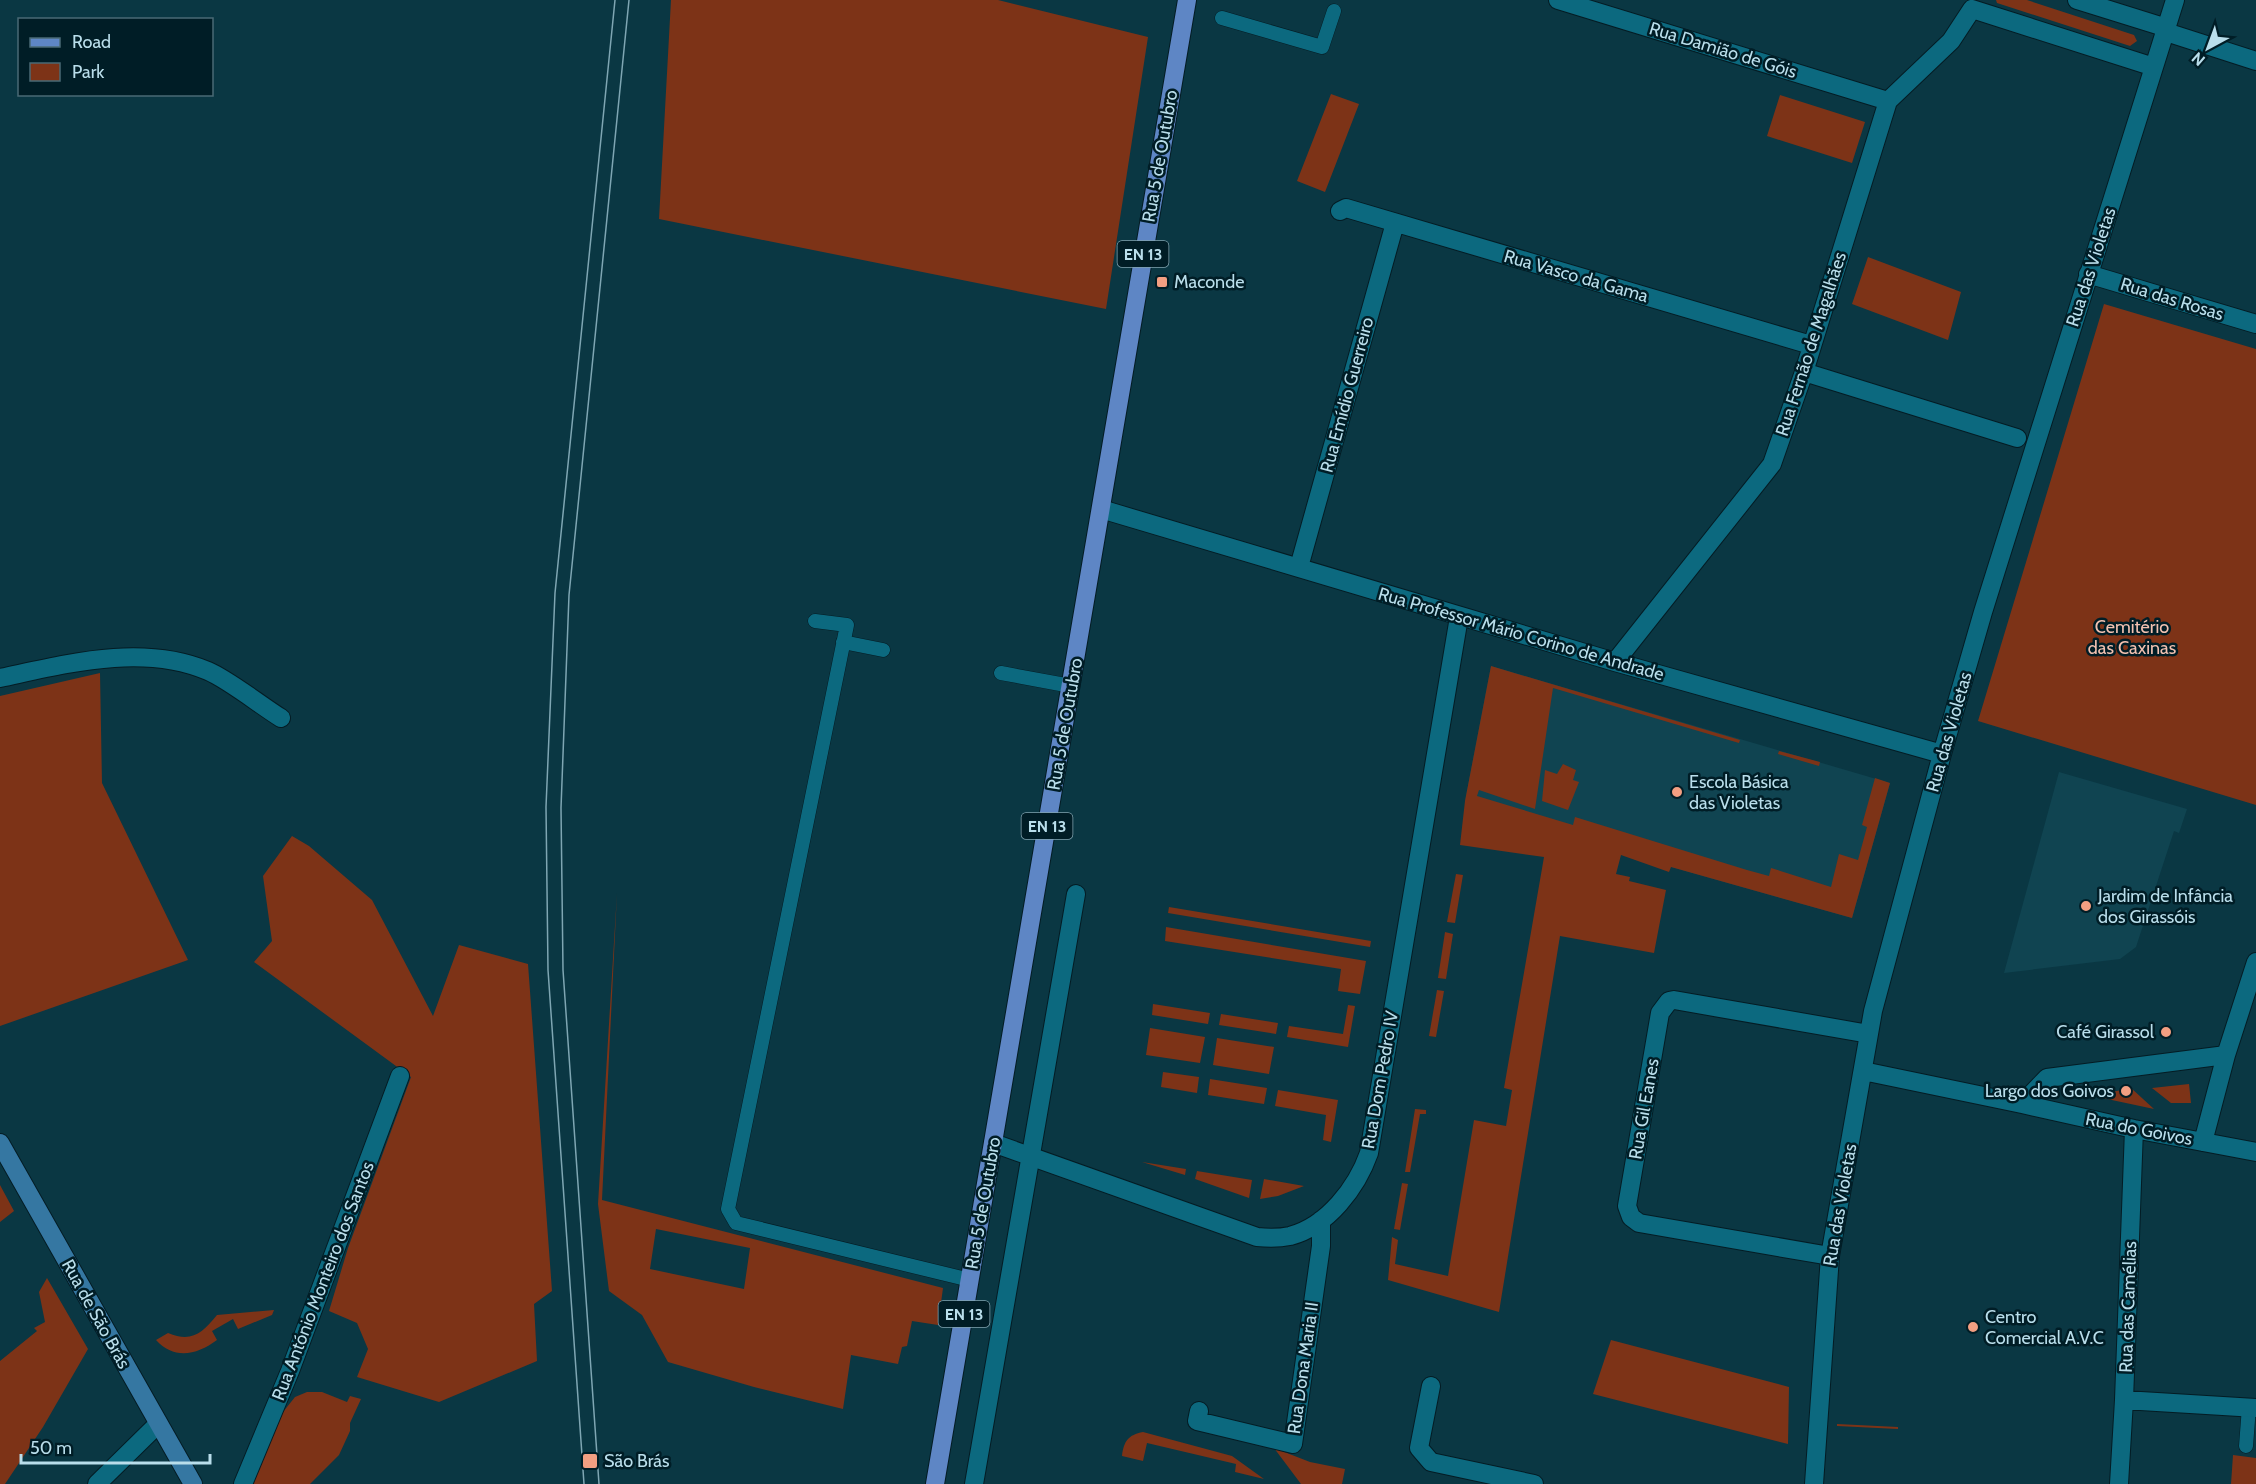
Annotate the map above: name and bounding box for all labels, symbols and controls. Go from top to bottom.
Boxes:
street label: Rua Damião de Góis [1647,17,1799,83]
legend [18,18,213,96]
north arrow [2178,18,2238,78]
text: Road [72,31,111,53]
text: N [2188,48,2209,70]
text: Park [72,61,105,83]
street label: Rua 5 de Outubro [1138,88,1182,224]
street label: Rua das Violetas [2061,205,2121,329]
road number: EN 13 [1118,241,1168,267]
street label: Rua Vasco da Gama [1501,245,1651,307]
street label: Rua Fernão de Magalhães [1771,249,1851,439]
place label: Maconde [1174,271,1244,293]
street label: Rua das Rosas [2118,273,2226,325]
marker: Maconde [1155,275,1169,289]
street label: Rua Emídio Guerreiro [1316,315,1378,475]
street label: Rua Professor Mário Corino de Andrade [1376,583,1666,685]
park label: Cemitério das Caxinas [2088,616,2176,659]
street label: Rua 5 de Outubro [1043,656,1087,792]
street label: Rua das Violetas [1921,669,1977,795]
place label: Escola Básica das Violetas [1689,771,1789,814]
marker: Escola Básica das Violetas [1670,785,1684,799]
road number: EN 13 [1022,813,1072,839]
place label: Jardim de Infância dos Girassóis [2097,885,2233,928]
marker: Jardim de Infância dos Girassóis [2079,899,2093,913]
street label: Rua Dom Pedro IV [1357,1009,1403,1151]
place label: Café Girassol [2056,1021,2155,1043]
marker: Café Girassol [2159,1025,2173,1039]
street label: Rua Gil Eanes [1624,1057,1664,1161]
place label: Largo dos Goivos [1985,1080,2114,1102]
marker: Largo dos Goivos [2119,1084,2133,1098]
street label: Rua do Goivos [2084,1108,2194,1150]
street label: Rua 5 de Outubro [961,1135,1005,1271]
street label: Rua das Violetas [1818,1142,1862,1268]
street label: Rua António Monteiro dos Santos [267,1159,379,1403]
street label: Rua das Camélias [2115,1241,2141,1373]
street label: Rua de São Brás [57,1256,135,1372]
road number: EN 13 [938,1301,990,1327]
street label: Rua Dona Maria II [1283,1301,1323,1435]
place label: Centro Comercial A.V.C [1985,1306,2104,1349]
marker: Centro Comercial A.V.C [1966,1320,1980,1334]
scale bar [21,1427,210,1465]
text: 50 m [30,1437,72,1459]
place label: São Brás [604,1450,669,1472]
marker: São Brás [581,1452,599,1470]

